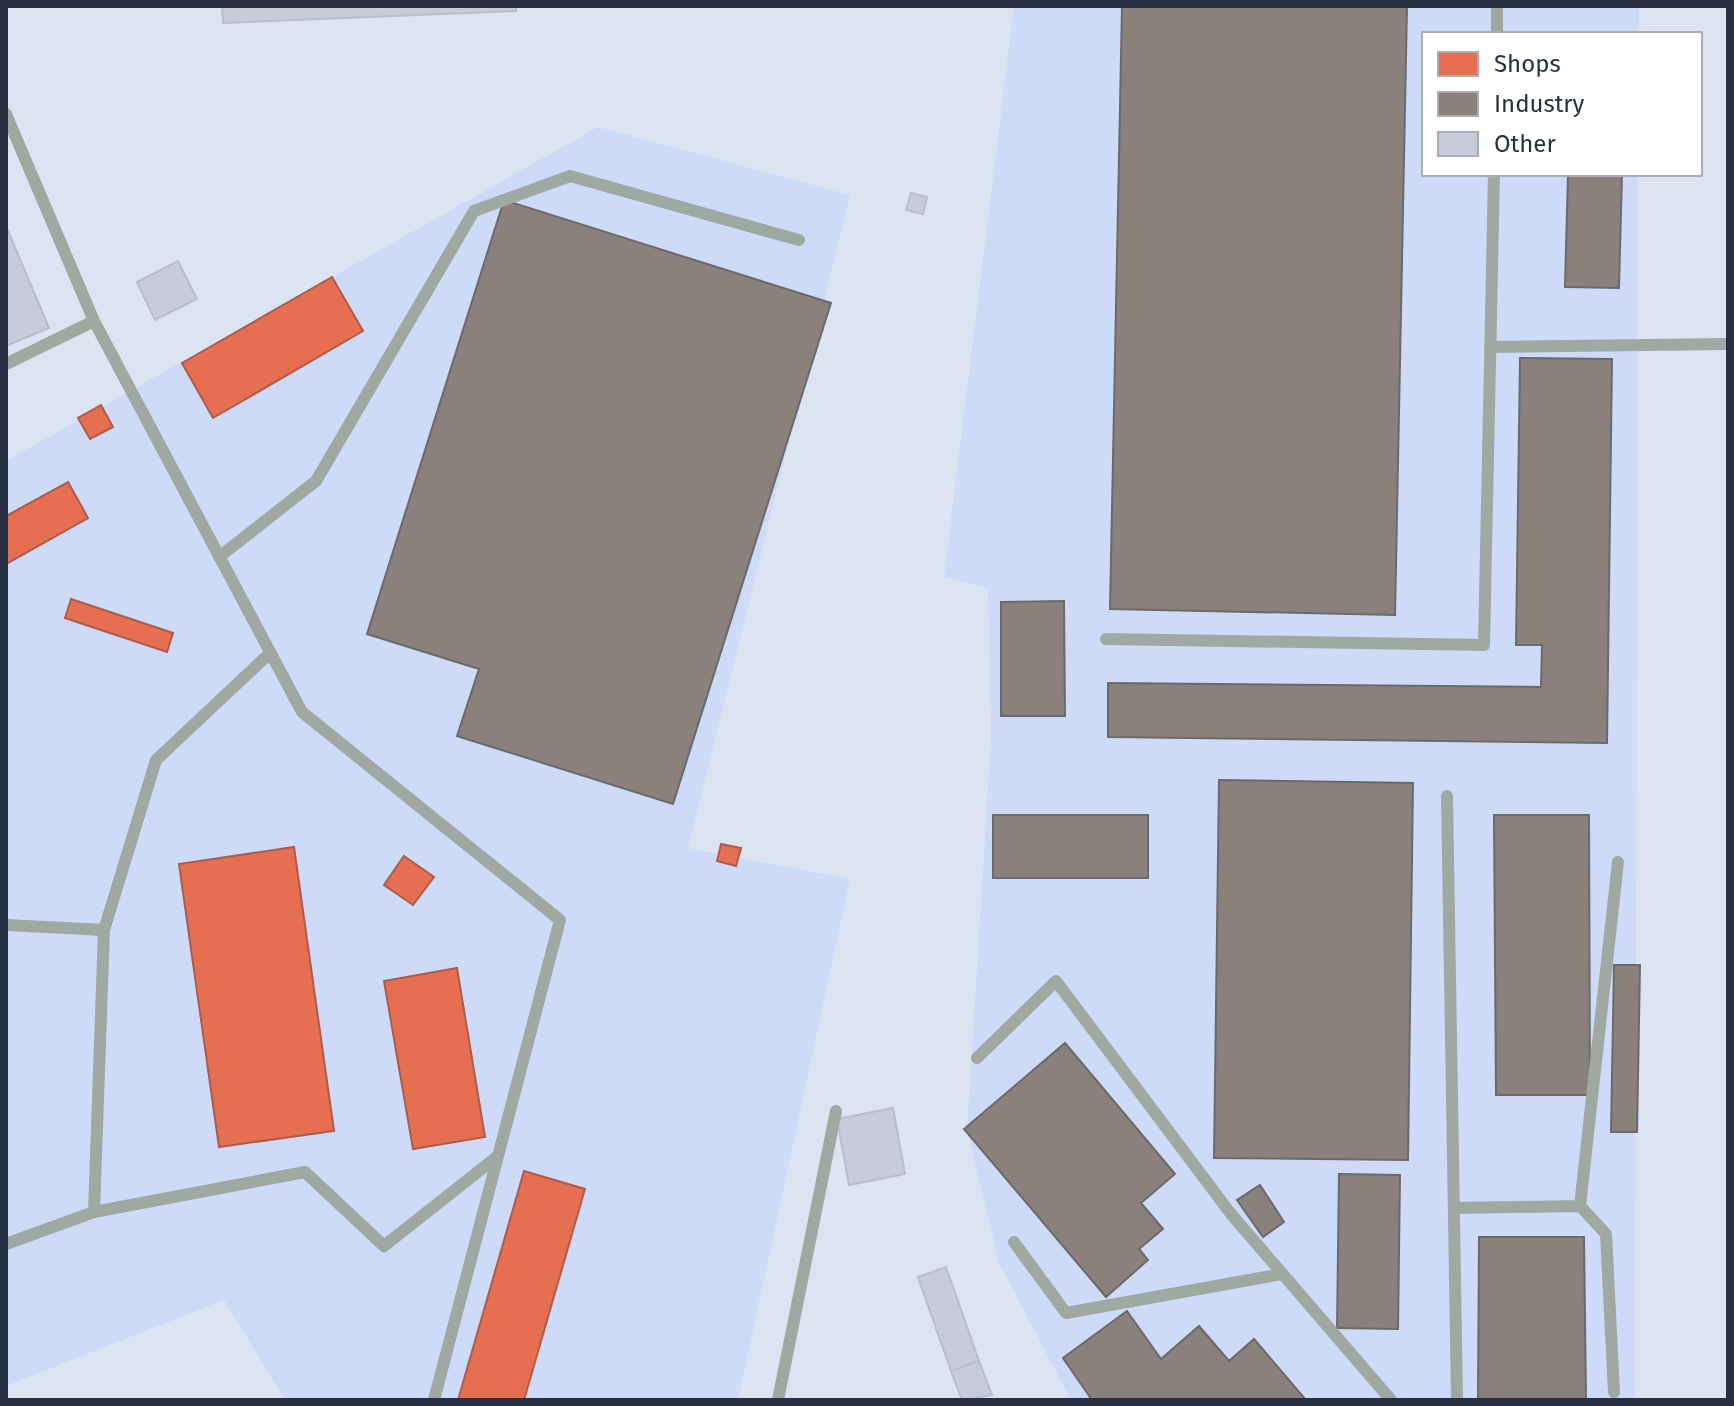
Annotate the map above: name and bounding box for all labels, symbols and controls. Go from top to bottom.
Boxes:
legend [1422,32,1702,176]
text: Shops [1494,50,1561,78]
text: Industry [1494,90,1585,118]
text: Other [1494,130,1556,158]

